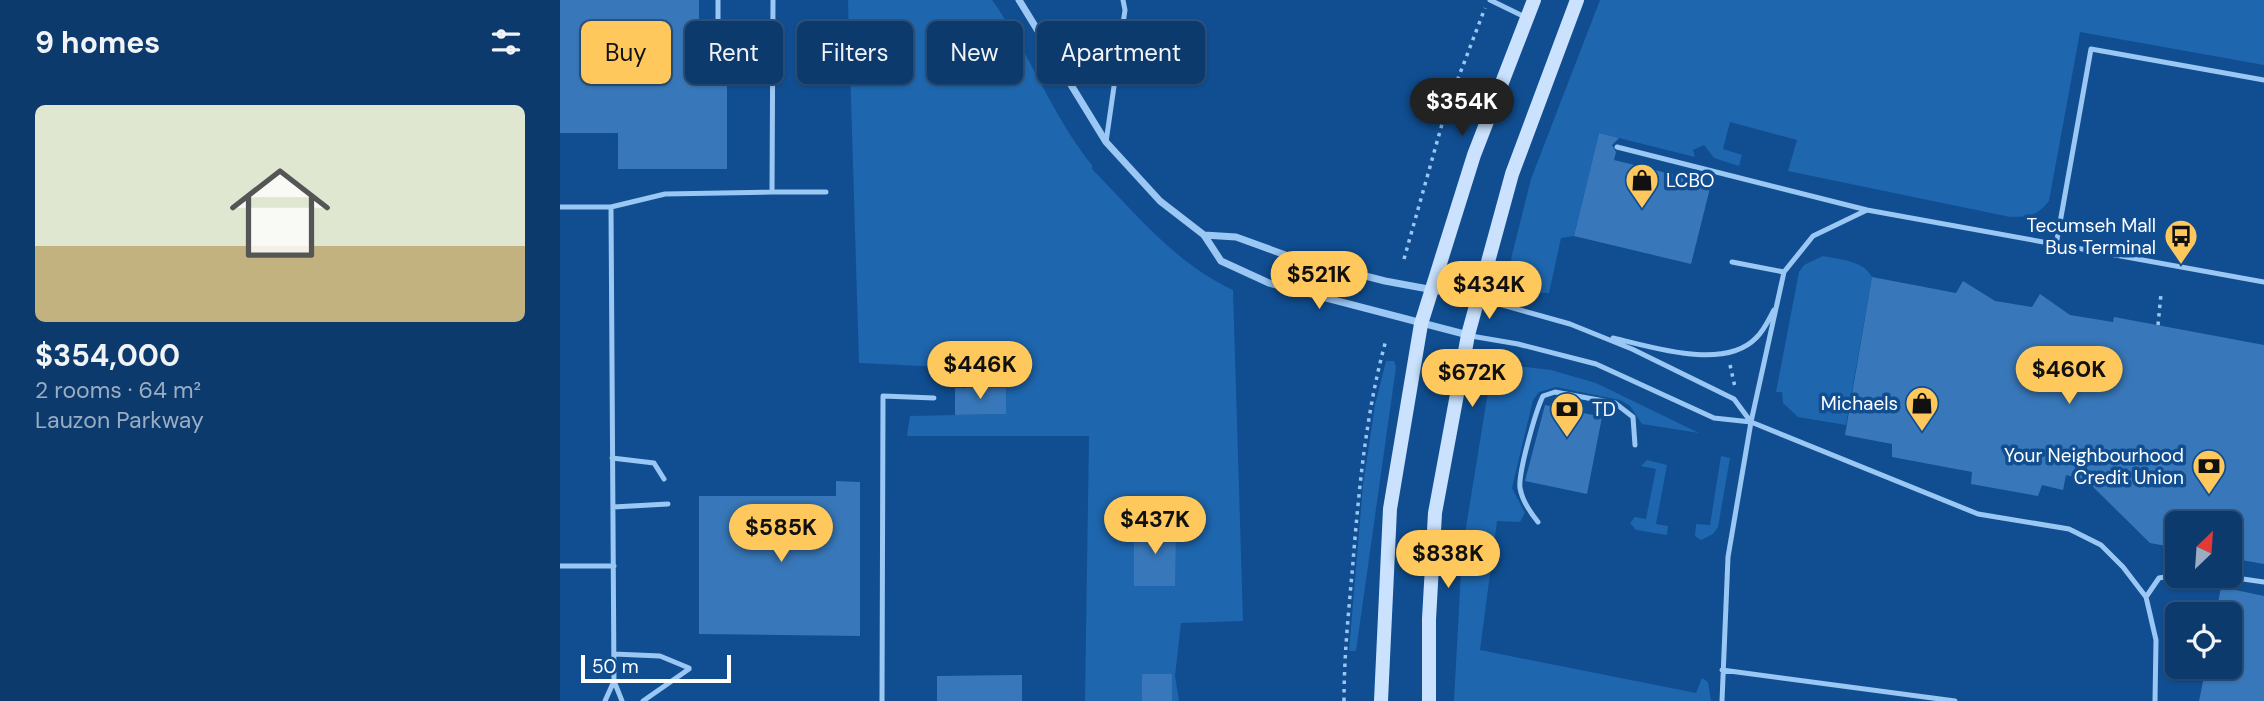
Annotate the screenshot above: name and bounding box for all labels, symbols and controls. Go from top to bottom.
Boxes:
chip: Buy [581,21,671,84]
chip: Rent [685,21,783,84]
chip: Filters [797,21,913,84]
chip: New [927,21,1023,84]
chip: Apartment [1037,21,1205,84]
text: 9 homes [35,23,160,62]
icon: filters [487,23,525,61]
pin: $354K [1413,78,1511,138]
text: $354K [1426,86,1498,116]
icon: home [217,150,343,276]
shop icon: LCBO [1623,161,1661,210]
place label: LCBO [1666,168,1715,193]
place label: Tecumseh Mall Bus Terminal [2026,213,2156,260]
bus stop icon: Tecumseh Mall Bus Terminal [2162,217,2200,266]
pin: $521K [1270,252,1368,311]
text: $521K [1287,259,1351,289]
pin: $434K [1440,262,1538,321]
text: $434K [1453,269,1525,299]
text: $354,000 [35,336,180,375]
pin: $446K [931,342,1029,401]
pin: $460K [2020,346,2118,406]
text: $446K [943,349,1017,379]
pin: $672K [1423,350,1521,409]
text: $460K [2032,354,2106,384]
text: $672K [1438,357,1506,387]
text: 2 rooms · 64 m² [35,375,201,405]
shop icon: Michaels [1903,384,1941,433]
bank icon: TD [1548,390,1586,439]
place label: Michaels [1821,391,1898,416]
place label: TD [1592,397,1616,422]
text: Lauzon Parkway [35,405,204,435]
place label: Your Neighbourhood Credit Union [2004,443,2184,490]
bank icon: Your Neighbourhood Credit Union [2190,447,2228,496]
pin: $437K [1106,496,1204,556]
pin: $585K [732,504,830,564]
text: $437K [1120,504,1190,534]
north arrow [2165,511,2242,588]
map controls [2165,511,2242,679]
text: $585K [745,512,817,542]
pin: $838K [1399,530,1497,590]
text: $838K [1412,538,1484,568]
button: locate [2165,602,2242,679]
scale bar [581,652,732,684]
text: 50 m [592,654,639,679]

